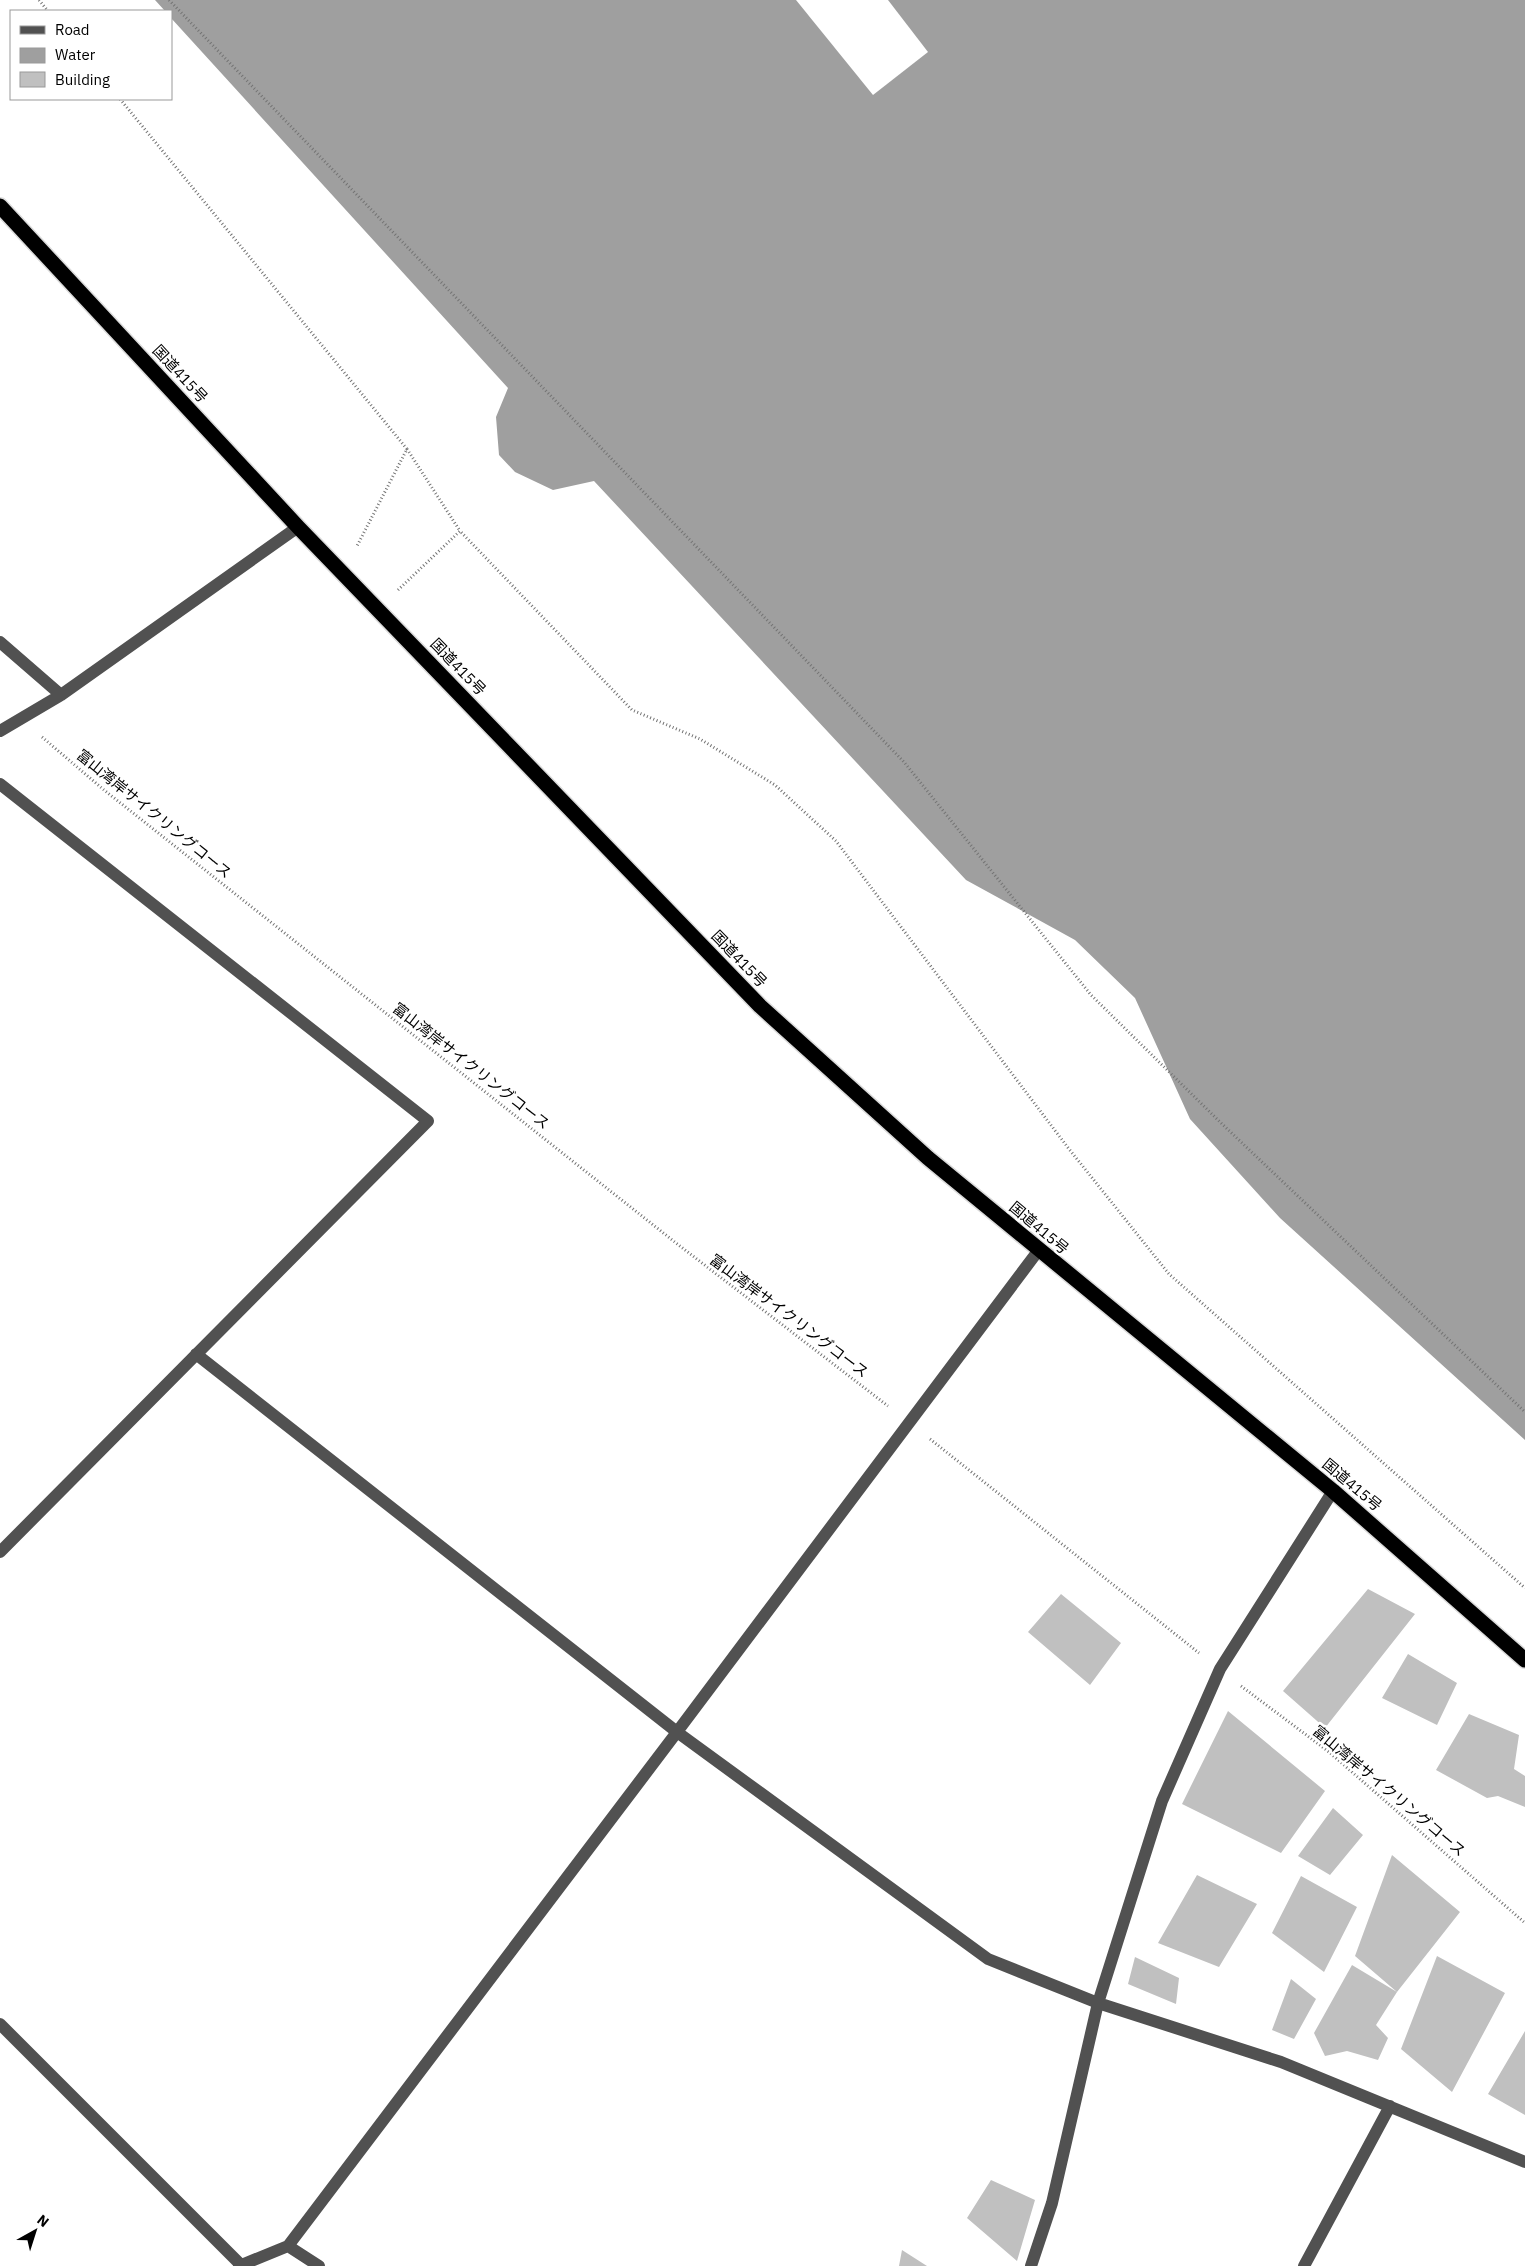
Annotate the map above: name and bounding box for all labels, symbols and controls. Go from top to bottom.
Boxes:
legend [10,10,172,100]
text: Road [55,20,90,39]
text: Water [55,45,96,64]
text: Building [55,70,110,89]
street label: 国道415号 [149,341,212,406]
street label: 国道415号 [427,634,490,699]
street label: 富山湾岸サイクリングコース [73,745,236,882]
street label: 国道415号 [708,926,771,991]
street label: 富山湾岸サイクリングコース [389,998,554,1133]
street label: 国道415号 [1006,1197,1073,1258]
street label: 富山湾岸サイクリングコース [706,1250,872,1382]
street label: 国道415号 [1319,1454,1386,1515]
street label: 富山湾岸サイクリングコース [1309,1721,1470,1860]
north arrow [10,2206,60,2256]
text: N [34,2211,53,2231]

